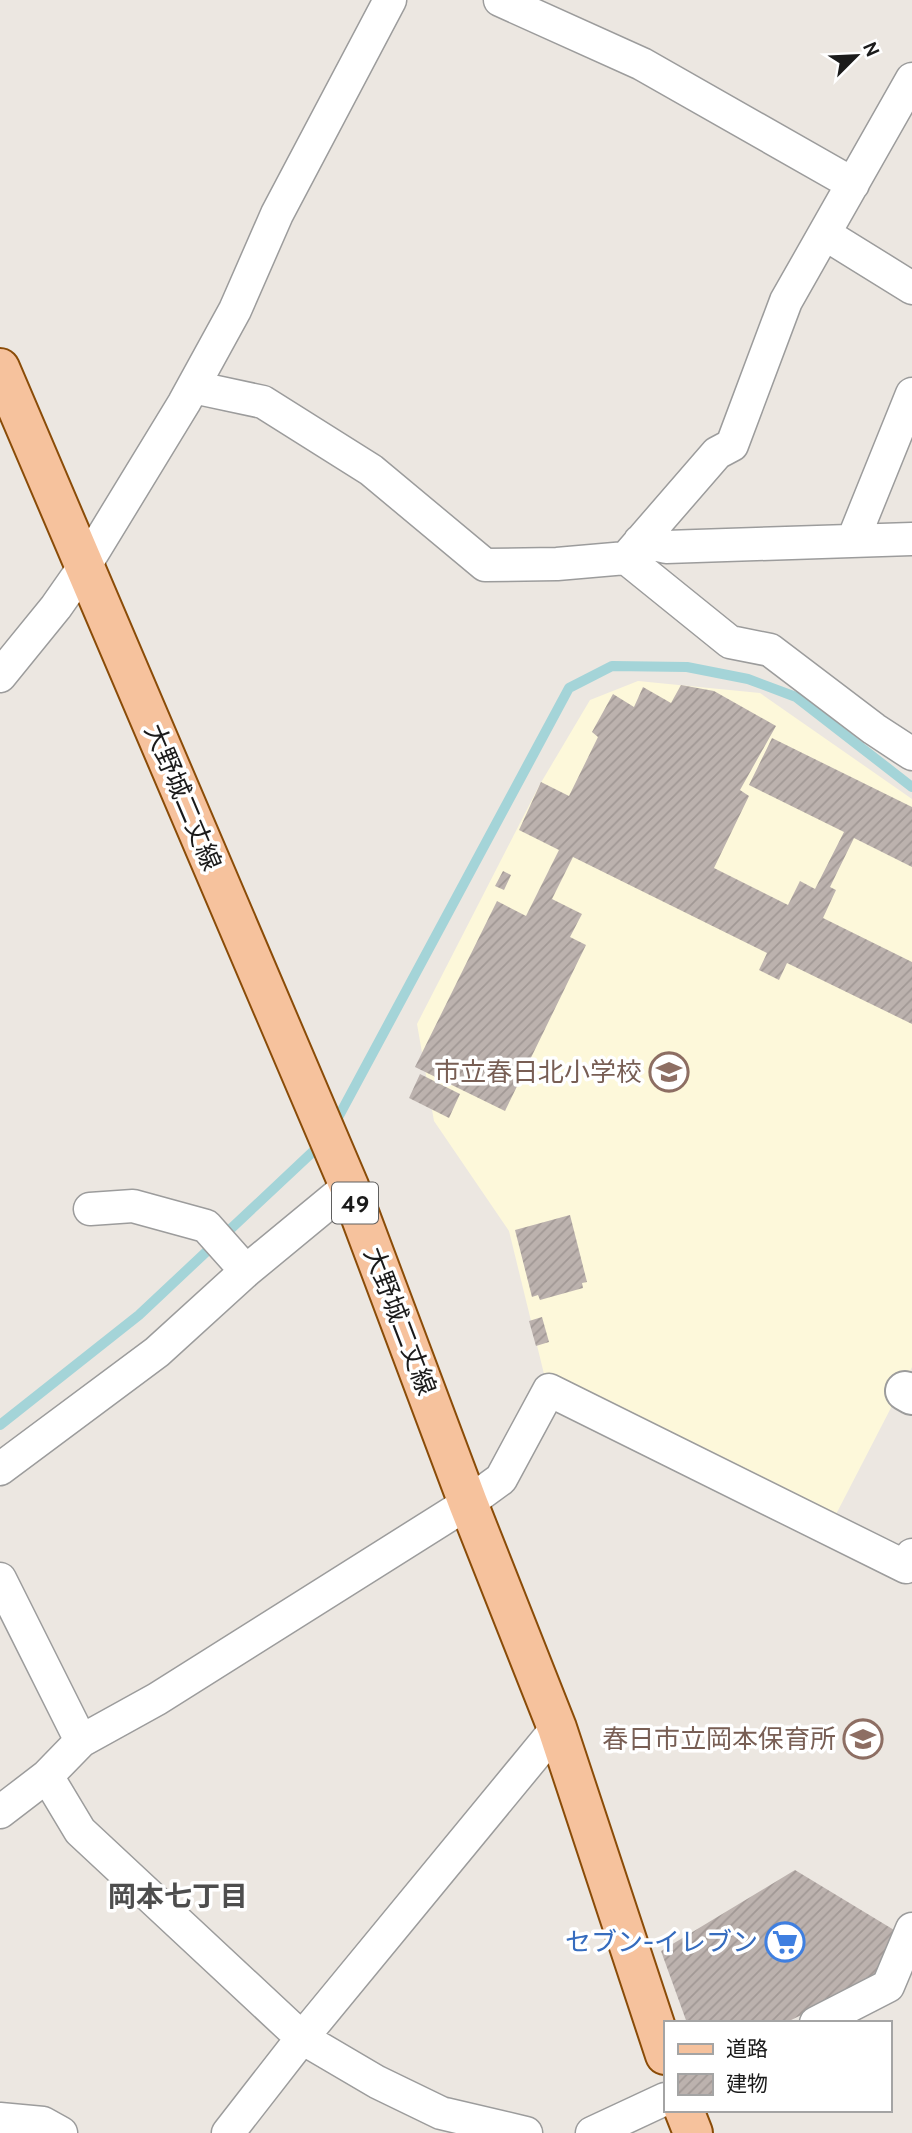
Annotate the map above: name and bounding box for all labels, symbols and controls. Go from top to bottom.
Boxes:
north arrow [821,21,891,91]
text: N [858,38,884,60]
street label: 大野城二丈線 [138,719,228,875]
school or university icon: 市立春日北小学校 [648,1051,690,1093]
place label: 市立春日北小学校 [434,1056,642,1088]
road number: 49 [332,1182,378,1224]
street label: 大野城二丈線 [357,1242,443,1400]
school or university icon: 春日市立岡本保育所 [842,1718,884,1760]
place label: 春日市立岡本保育所 [602,1723,836,1755]
district label: 岡本七丁目 [108,1879,248,1913]
supermarket icon: セブン-イレブン [764,1921,806,1963]
place label: セブン-イレブン [565,1926,758,1958]
legend [664,2021,891,2112]
text: 道路 [726,2036,768,2061]
text: 建物 [726,2071,768,2096]

